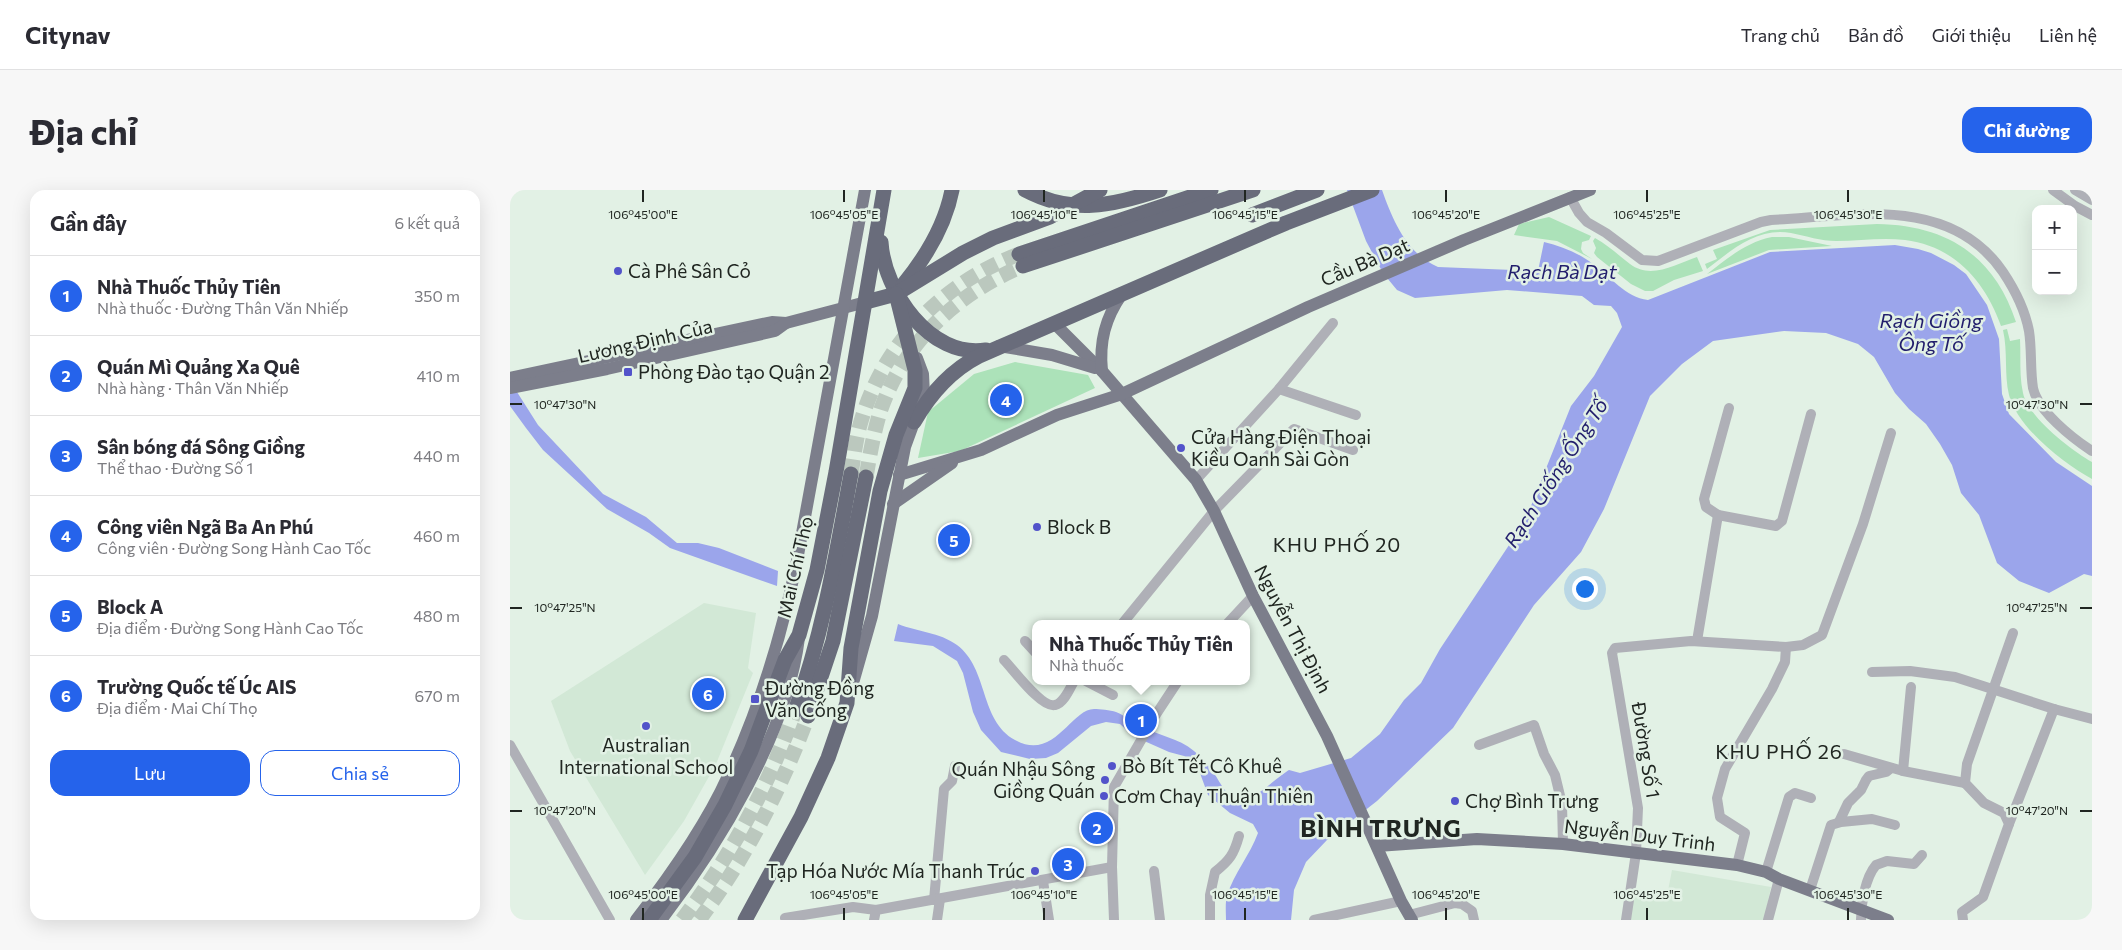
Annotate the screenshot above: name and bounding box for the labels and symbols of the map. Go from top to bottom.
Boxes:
text: 106°45'00"E [608,207,678,221]
text: 106°45'05"E [810,207,878,221]
text: 106°45'10"E [1011,207,1077,221]
text: 106°45'15"E [1212,207,1278,221]
text: 106°45'20"E [1412,207,1480,221]
text: 106°45'25"E [1613,207,1681,221]
text: 106°45'30"E [1814,207,1882,221]
street label: Cầu Bà Dạt [1317,232,1413,291]
place label: Cà Phê Sân Cỏ [628,259,751,282]
water label: Rạch Bà Dạt [1507,259,1617,283]
marker: Cà Phê Sân Cỏ [612,265,624,277]
water label: Rạch Giồng Ông Tố [1880,308,1984,355]
street label: Lương Định Của [575,314,715,367]
place label: Phòng Đào tạo Quận 2 [638,360,830,383]
marker: Phòng Đào tạo Quận 2 [622,366,634,378]
pin: 4 [990,381,1022,419]
water label: Rạch Giống Ống Tố [1496,389,1614,551]
text: 10°47'30"N [534,397,596,411]
text: 10°47'30"N [2006,397,2068,411]
place label: Cửa Hàng Điện Thoại Kiều Oanh Sài Gòn [1191,425,1371,470]
marker: Cửa Hàng Điện Thoại Kiều Oanh Sài Gòn [1175,442,1187,454]
street label: Mai Chí Thọ [772,514,817,620]
place label: Block B [1047,515,1111,538]
pin: 5 [938,521,970,559]
marker: Block B [1031,521,1043,533]
district label: KHU PHỐ 20 [1273,530,1401,556]
street label: Nguyễn Thị Định [1250,561,1337,697]
your location [1572,576,1598,602]
text: 10°47'25"N [534,600,596,614]
text: 10°47'25"N [2006,600,2068,614]
pin: 6 [692,675,724,713]
place label: Đường Đồng Văn Cống [764,676,874,721]
marker: Đường Đồng Văn Cống [749,693,761,705]
street label: Đường Số 1 [1627,699,1665,800]
pin: 1 [1125,701,1157,739]
marker: Australian International School [640,720,652,732]
place label: Australian International School [559,733,733,778]
district label: KHU PHỐ 26 [1715,737,1843,763]
place label: Bò Bít Tết Cô Khuê [1122,754,1282,777]
place label: Quán Nhậu Sông Giồng Quán [951,757,1095,802]
marker: Bò Bít Tết Cô Khuê [1106,760,1118,772]
marker: Quán Nhậu Sông Giồng Quán [1099,774,1111,786]
place label: Cơm Chay Thuận Thiên [1114,784,1313,807]
place label: Chợ Bình Trưng [1465,789,1599,812]
marker: Cơm Chay Thuận Thiên [1098,790,1110,802]
marker: Chợ Bình Trưng [1449,795,1461,807]
text: 10°47'20"N [534,803,596,817]
text: 10°47'20"N [2006,803,2068,817]
pin: 2 [1081,809,1113,847]
district label: BÌNH TRƯNG [1300,813,1462,842]
street label: Nguyễn Duy Trinh [1563,814,1717,855]
pin: 3 [1052,845,1084,883]
place label: Tạp Hóa Nước Mía Thanh Trúc [766,859,1025,882]
marker: Tạp Hóa Nước Mía Thanh Trúc [1029,865,1041,877]
text: 106°45'00"E [608,887,678,901]
text: 106°45'05"E [810,887,878,901]
text: 106°45'10"E [1011,887,1077,901]
text: 106°45'15"E [1212,887,1278,901]
text: 106°45'20"E [1412,887,1480,901]
text: 106°45'25"E [1613,887,1681,901]
text: 106°45'30"E [1814,887,1882,901]

